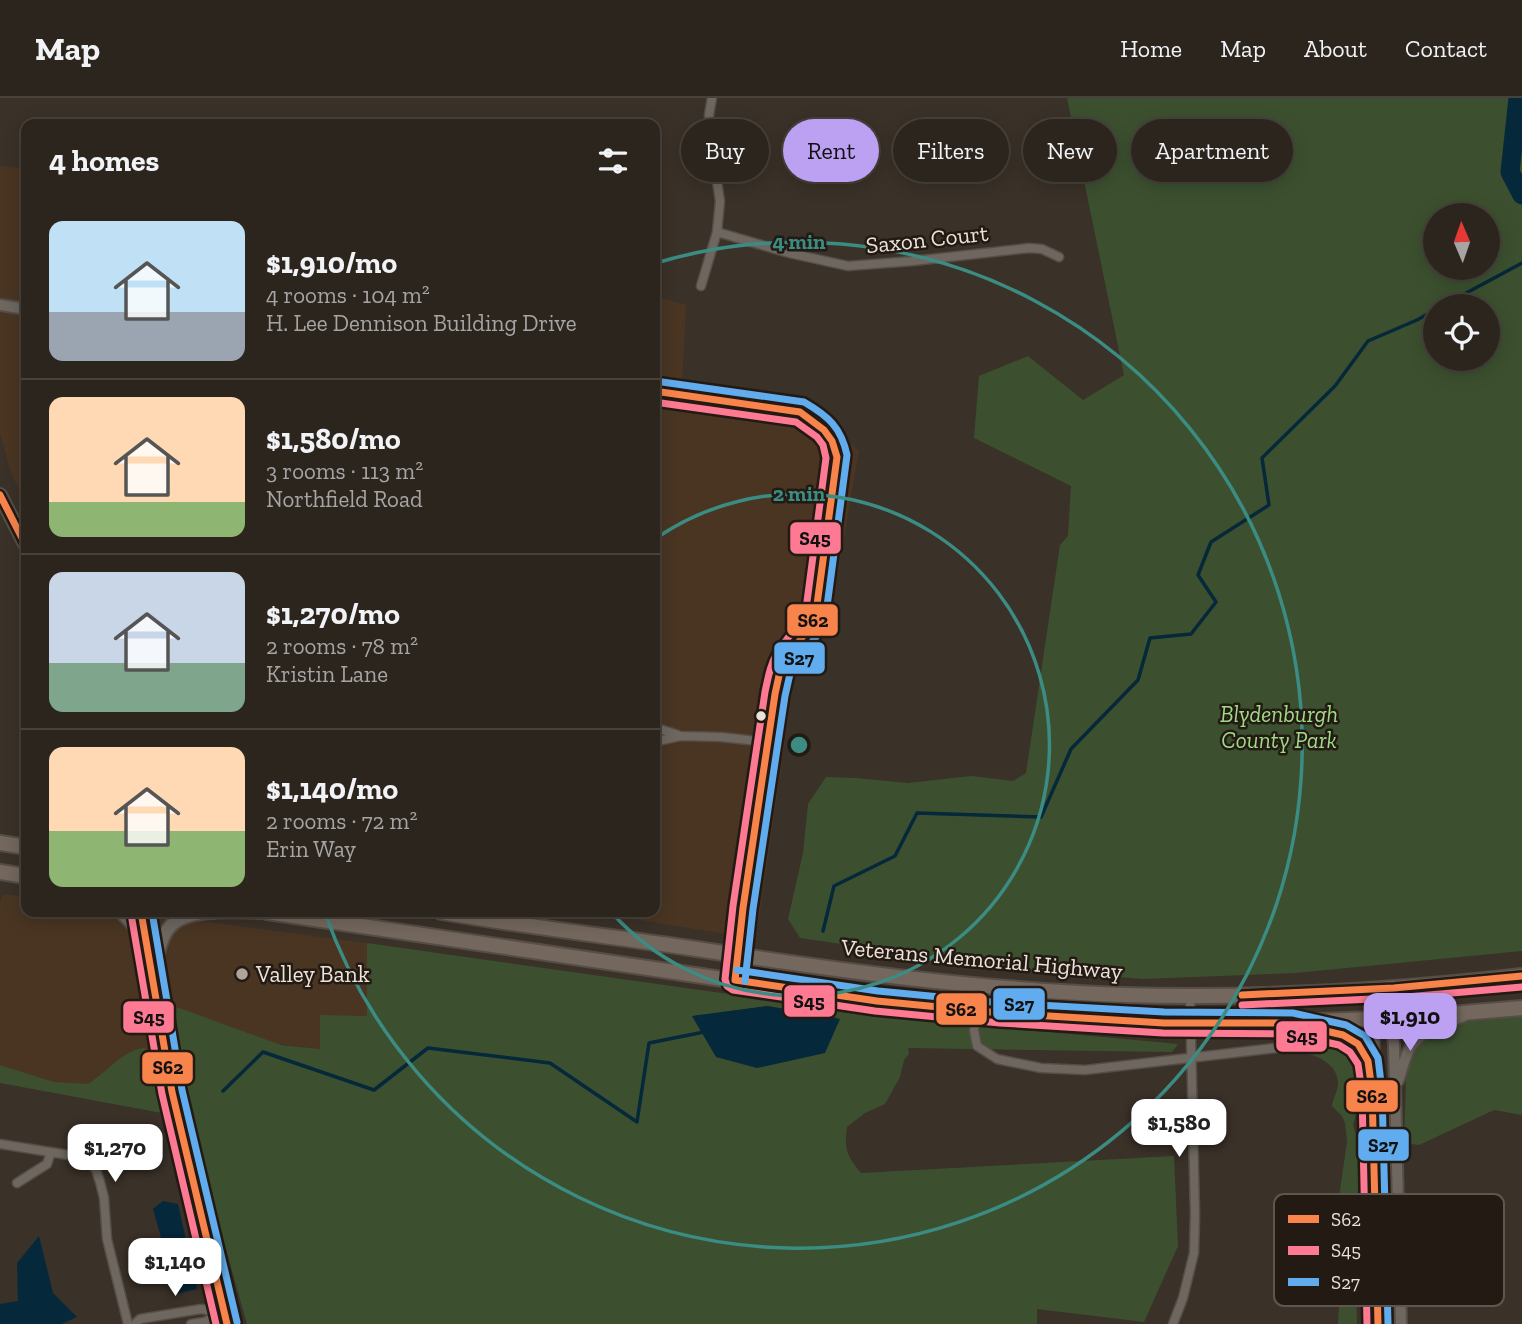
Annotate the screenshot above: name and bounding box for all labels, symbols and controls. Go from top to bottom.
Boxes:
text: Map [35,29,100,68]
text: Home [1120,34,1182,63]
text: Map [1220,34,1266,63]
text: About [1304,34,1367,63]
text: Contact [1405,34,1487,63]
chip: Buy [681,119,769,182]
chip: Rent [783,119,879,182]
chip: Filters [893,119,1009,182]
chip: New [1023,119,1117,182]
chip: Apartment [1131,119,1293,182]
icon: filters [594,142,632,180]
text: 4 homes [49,143,159,179]
north arrow [1423,203,1500,280]
map controls [1423,203,1500,371]
street label: Saxon Court [864,219,990,259]
text: 4 min [772,229,826,254]
text: $1,910/mo [266,245,397,281]
icon: home [105,249,189,333]
text: 4 rooms · 104 m² [266,281,430,309]
button: locate [1423,294,1500,371]
text: H. Lee Dennison Building Drive [266,309,576,337]
text: $1,580/mo [266,421,401,457]
icon: home [105,425,189,509]
text: 3 rooms · 113 m² [266,457,423,485]
text: 2 min [773,481,826,506]
text: Northfield Road [266,485,423,513]
line badge: S45 [789,521,842,555]
text: S45 [799,527,831,550]
text: $1,270/mo [266,596,400,632]
icon: home [105,600,189,684]
line badge: S62 [786,603,839,637]
text: S62 [798,609,828,632]
text: 2 rooms · 78 m² [266,632,418,660]
line badge: S27 [773,641,826,675]
text: S27 [784,647,815,670]
text: Kristin Lane [266,660,388,688]
park label: Blydenburgh County Park [1220,700,1338,754]
unlabelled marker [754,709,768,723]
centre of rings [787,733,811,757]
text: $1,140/mo [266,771,398,807]
icon: home [105,775,189,859]
text: 2 rooms · 72 m² [266,807,417,835]
text: Erin Way [266,835,356,863]
street label: Veterans Memorial Highway [839,933,1124,985]
place label: Valley Bank [255,960,370,988]
marker: Valley Bank [234,966,250,982]
line badge: S45 [783,984,836,1018]
line badge: S27 [992,987,1046,1021]
text: S45 [793,990,825,1013]
line badge: S62 [935,992,988,1026]
text: S27 [1004,993,1035,1016]
pin: $1,910 [1353,993,1467,1053]
text: S62 [946,998,976,1021]
line badge: S45 [122,1000,175,1034]
text: $1,910 [1380,1002,1440,1030]
text: S45 [133,1006,165,1029]
line badge: S45 [1275,1020,1328,1053]
text: S45 [1286,1025,1318,1048]
line badge: S62 [141,1051,194,1085]
text: S62 [153,1056,183,1079]
line badge: S62 [1345,1079,1399,1113]
text: S62 [1357,1085,1387,1108]
pin: $1,580 [1122,1100,1236,1159]
text: $1,580 [1147,1108,1211,1136]
pin: $1,270 [58,1124,172,1184]
line badge: S27 [1357,1128,1410,1162]
text: $1,270 [84,1133,146,1161]
text: S27 [1368,1134,1399,1157]
legend [1274,1194,1504,1306]
text: S62 [1331,1208,1361,1231]
pin: $1,140 [118,1238,232,1298]
text: S45 [1331,1239,1361,1262]
text: $1,140 [144,1247,206,1275]
text: S27 [1331,1271,1360,1294]

